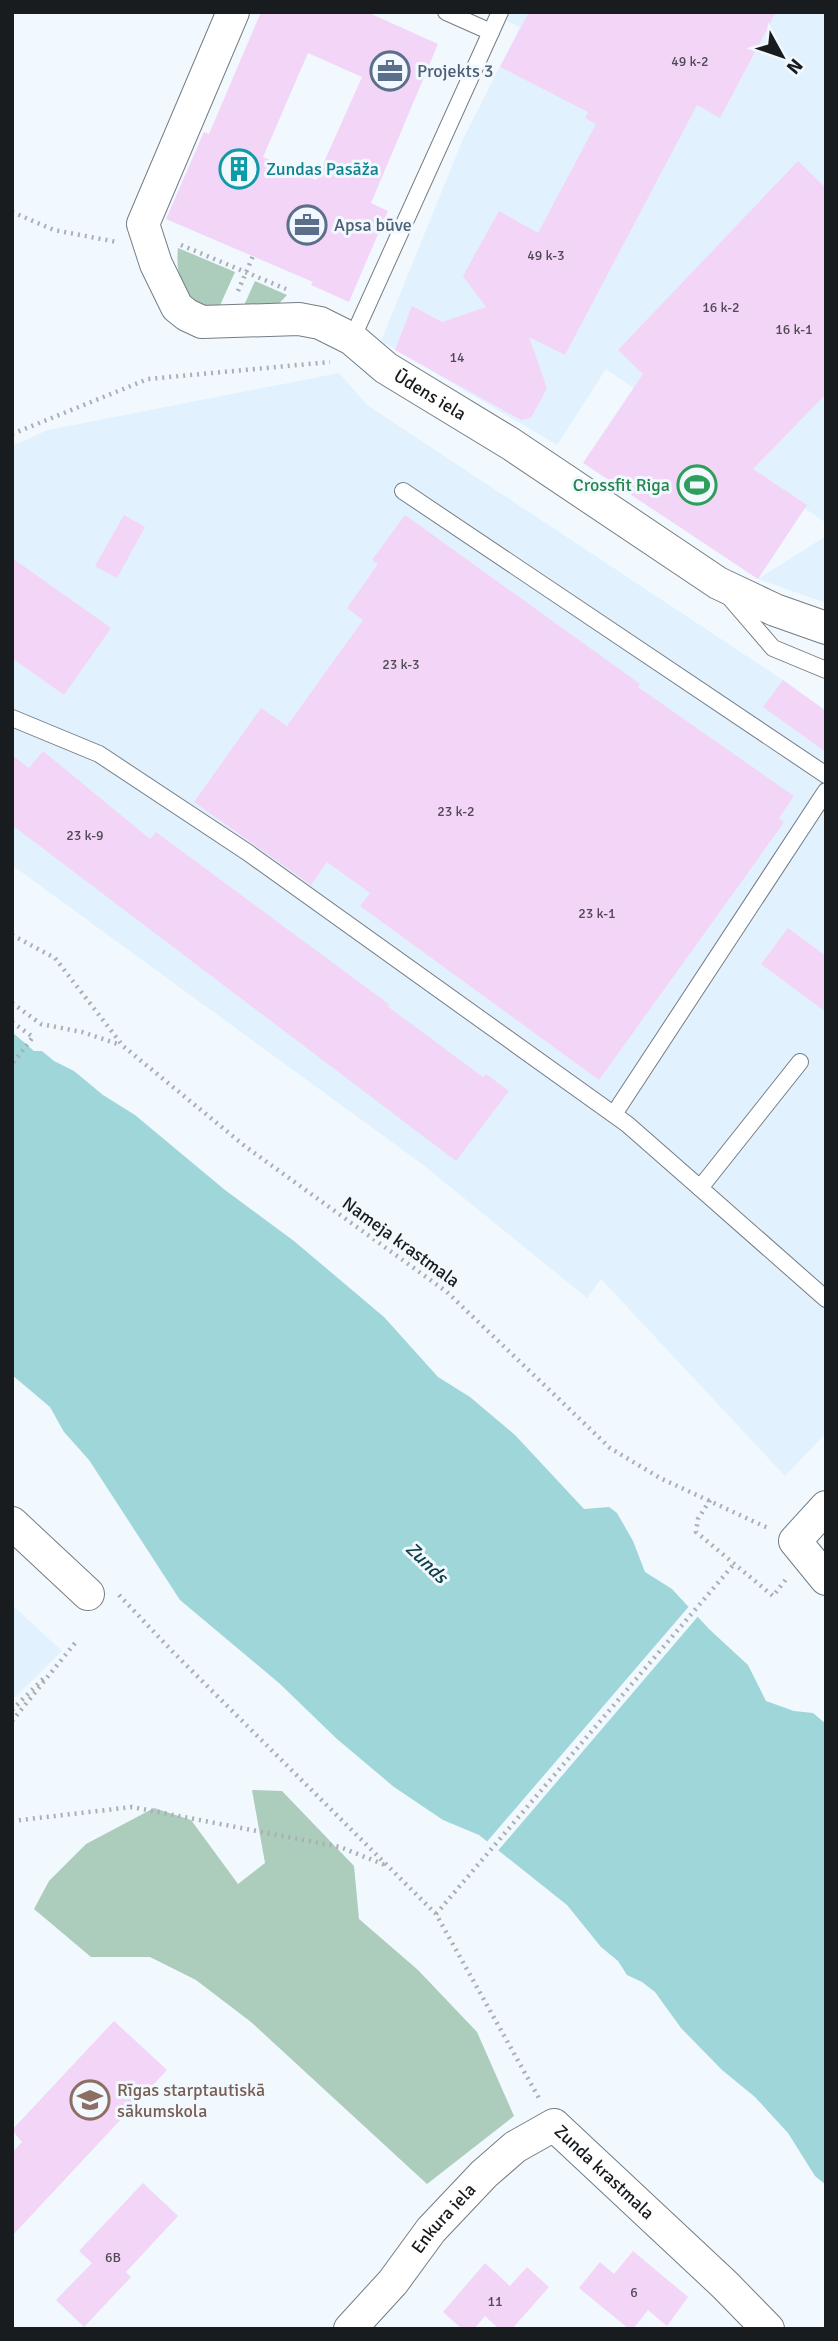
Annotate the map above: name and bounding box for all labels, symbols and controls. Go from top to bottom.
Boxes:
north arrow [747,21,817,91]
office icon: Projekts 3 [369,50,411,92]
house number: 49 k-2 [671,53,709,70]
text: N [781,54,808,79]
place label: Projekts 3 [417,60,493,82]
building icon: Zundas Pasāža [218,148,260,190]
place label: Zundas Pasāža [266,158,379,180]
office icon: Apsa būve [286,204,328,246]
place label: Apsa būve [334,214,412,236]
house number: 49 k-3 [527,247,565,264]
house number: 16 k-2 [702,299,740,316]
house number: 16 k-1 [775,321,813,338]
house number: 14 [449,349,465,366]
street label: Ūdens iela [390,364,470,425]
sports icon: Crossfit Riga [676,464,718,506]
place label: Crossfit Riga [573,474,670,496]
house number: 23 k-3 [382,656,420,673]
house number: 23 k-2 [437,803,475,820]
house number: 23 k-9 [66,827,104,844]
house number: 23 k-1 [578,905,616,922]
street label: Nameja krastmala [338,1192,464,1292]
water label: Zunds [400,1537,454,1590]
school or university icon: Rīgas starptautiskā sākumskola [69,2079,111,2121]
place label: Rīgas starptautiskā sākumskola [117,2079,265,2122]
street label: Zunda krastmala [550,2120,659,2224]
street label: Enkura iela [407,2179,480,2258]
house number: 6B [105,2249,121,2266]
house number: 6 [630,2284,638,2301]
house number: 11 [487,2293,503,2310]

